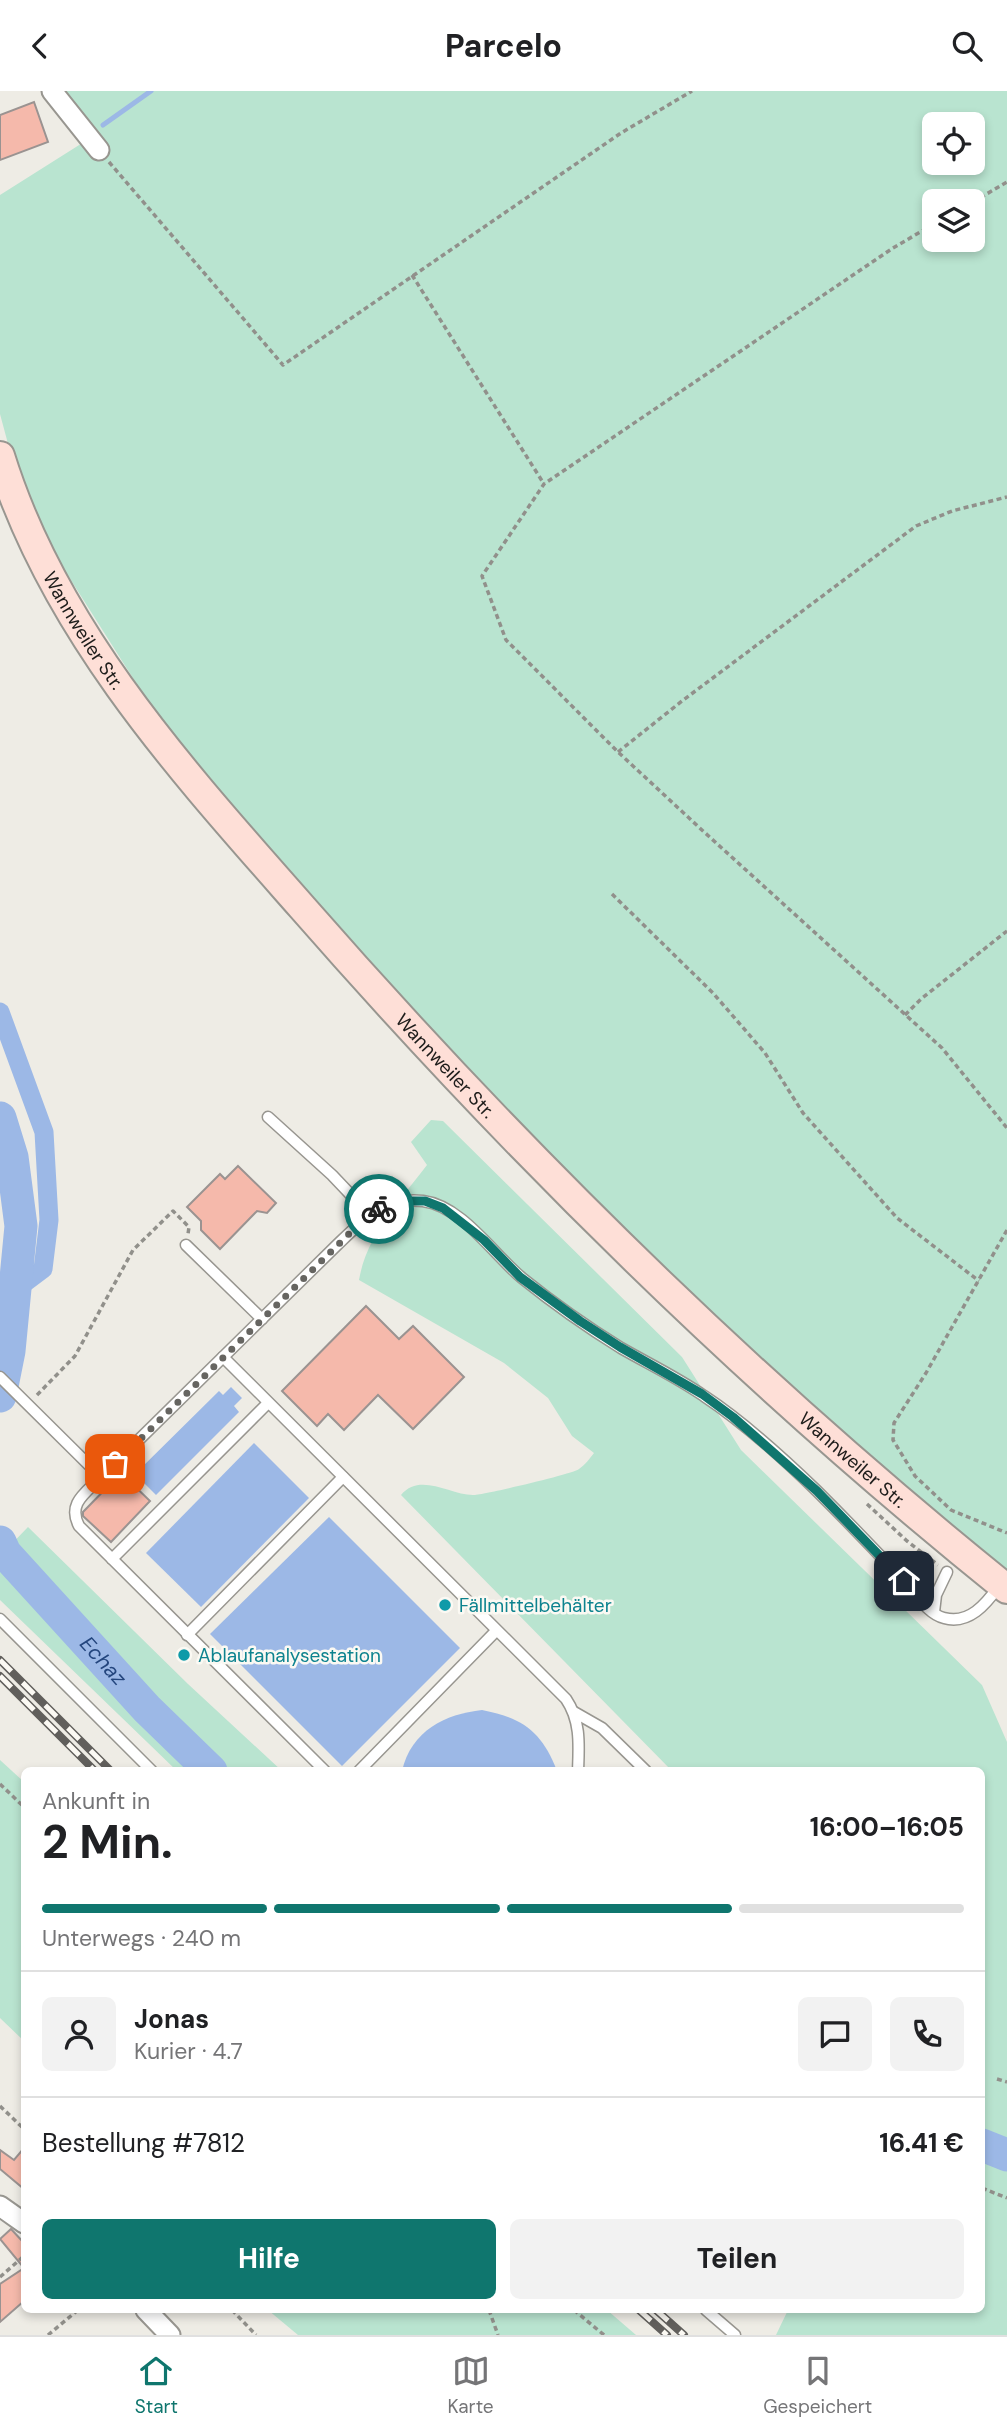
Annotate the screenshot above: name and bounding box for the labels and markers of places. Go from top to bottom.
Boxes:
pin [85,1434,145,1494]
pin [874,1551,934,1611]
place label: Fällmittelbehälter [459,1593,612,1618]
marker: Fällmittelbehälter [437,1597,453,1613]
place label: Ablaufanalysestation [198,1643,381,1668]
marker: Ablaufanalysestation [176,1647,192,1663]

